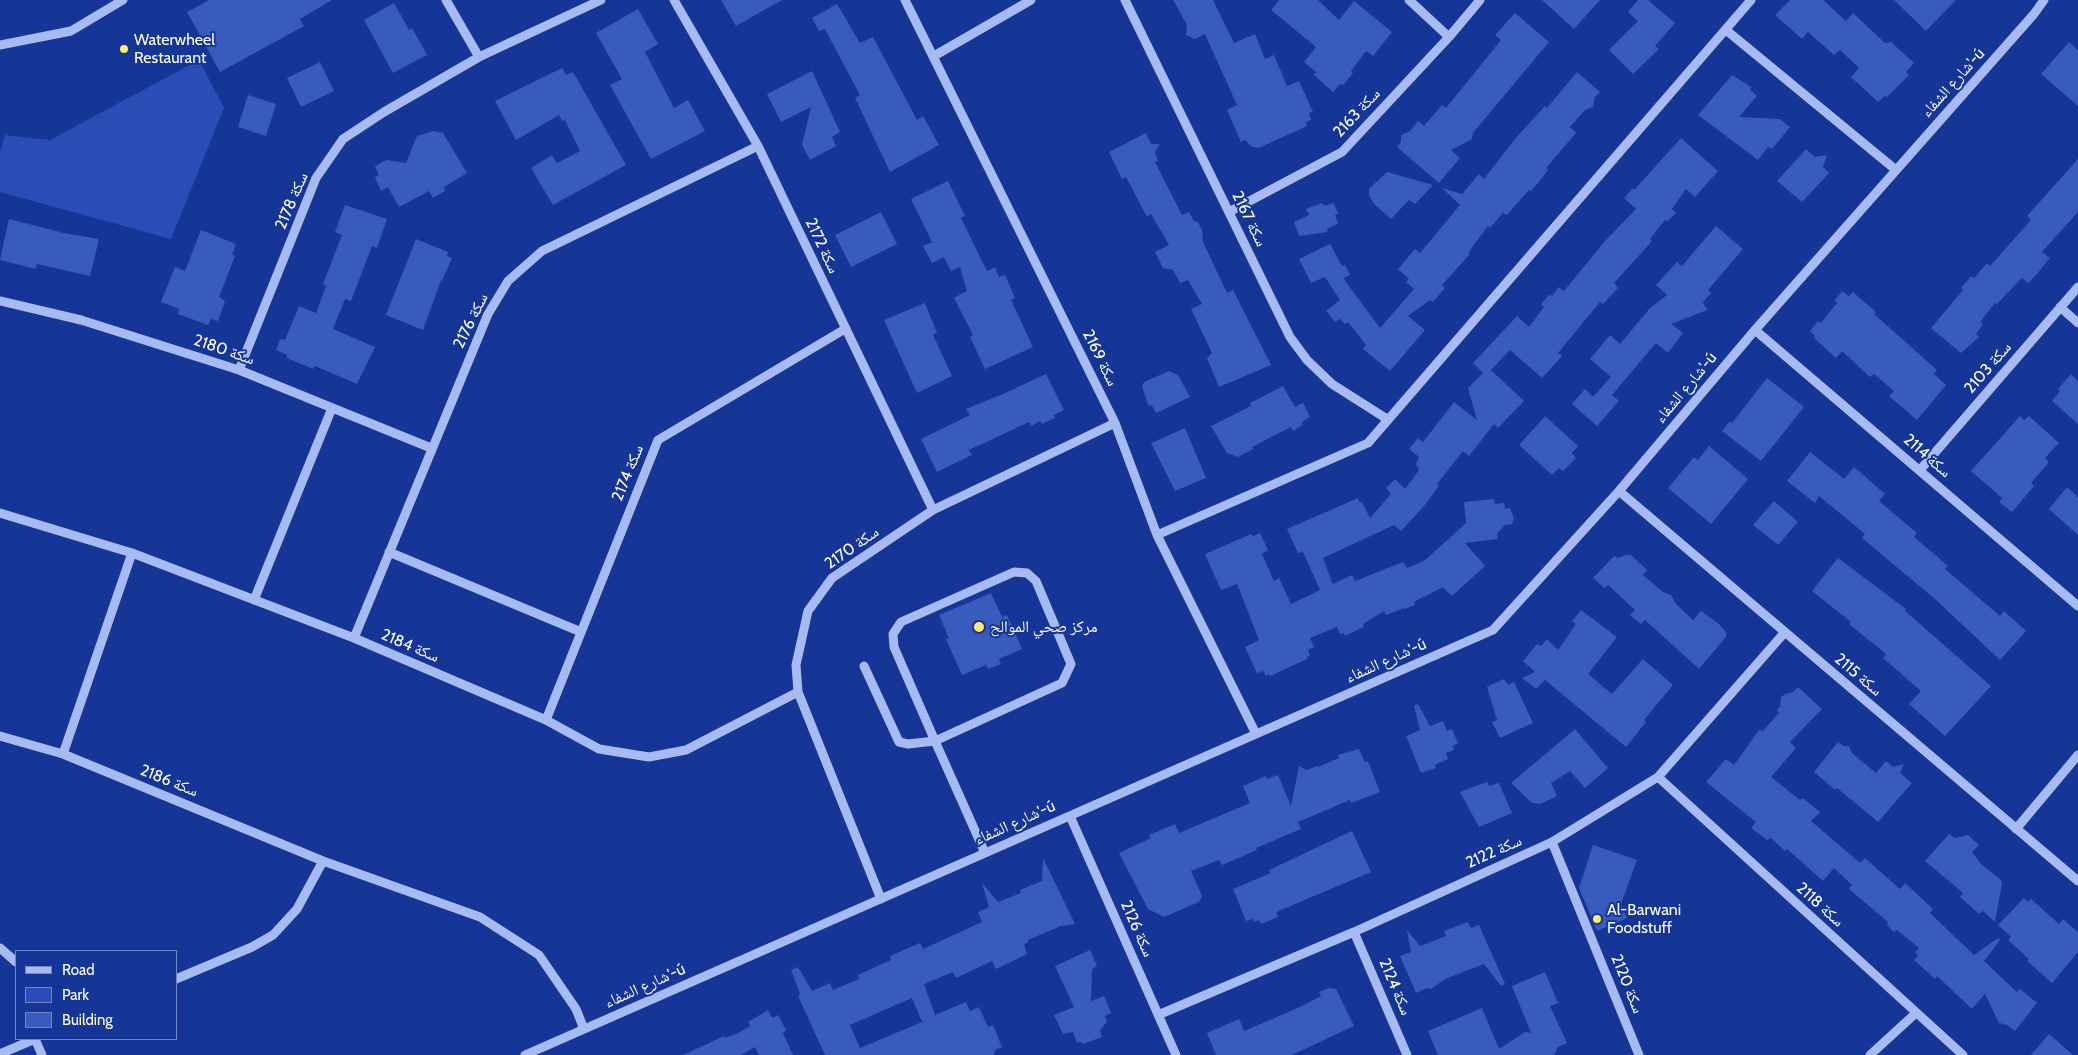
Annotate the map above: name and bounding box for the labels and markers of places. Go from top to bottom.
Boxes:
place label: Waterwheel Restaurant [134,30,215,68]
marker: Waterwheel Restaurant [118,43,130,55]
place label: مركز صحي الموالح [990,617,1097,637]
marker: مركز صحي الموالح [972,620,986,634]
place label: Al-Barwani Foodstuff [1607,900,1681,938]
marker: Al-Barwani Foodstuff [1591,913,1603,925]

